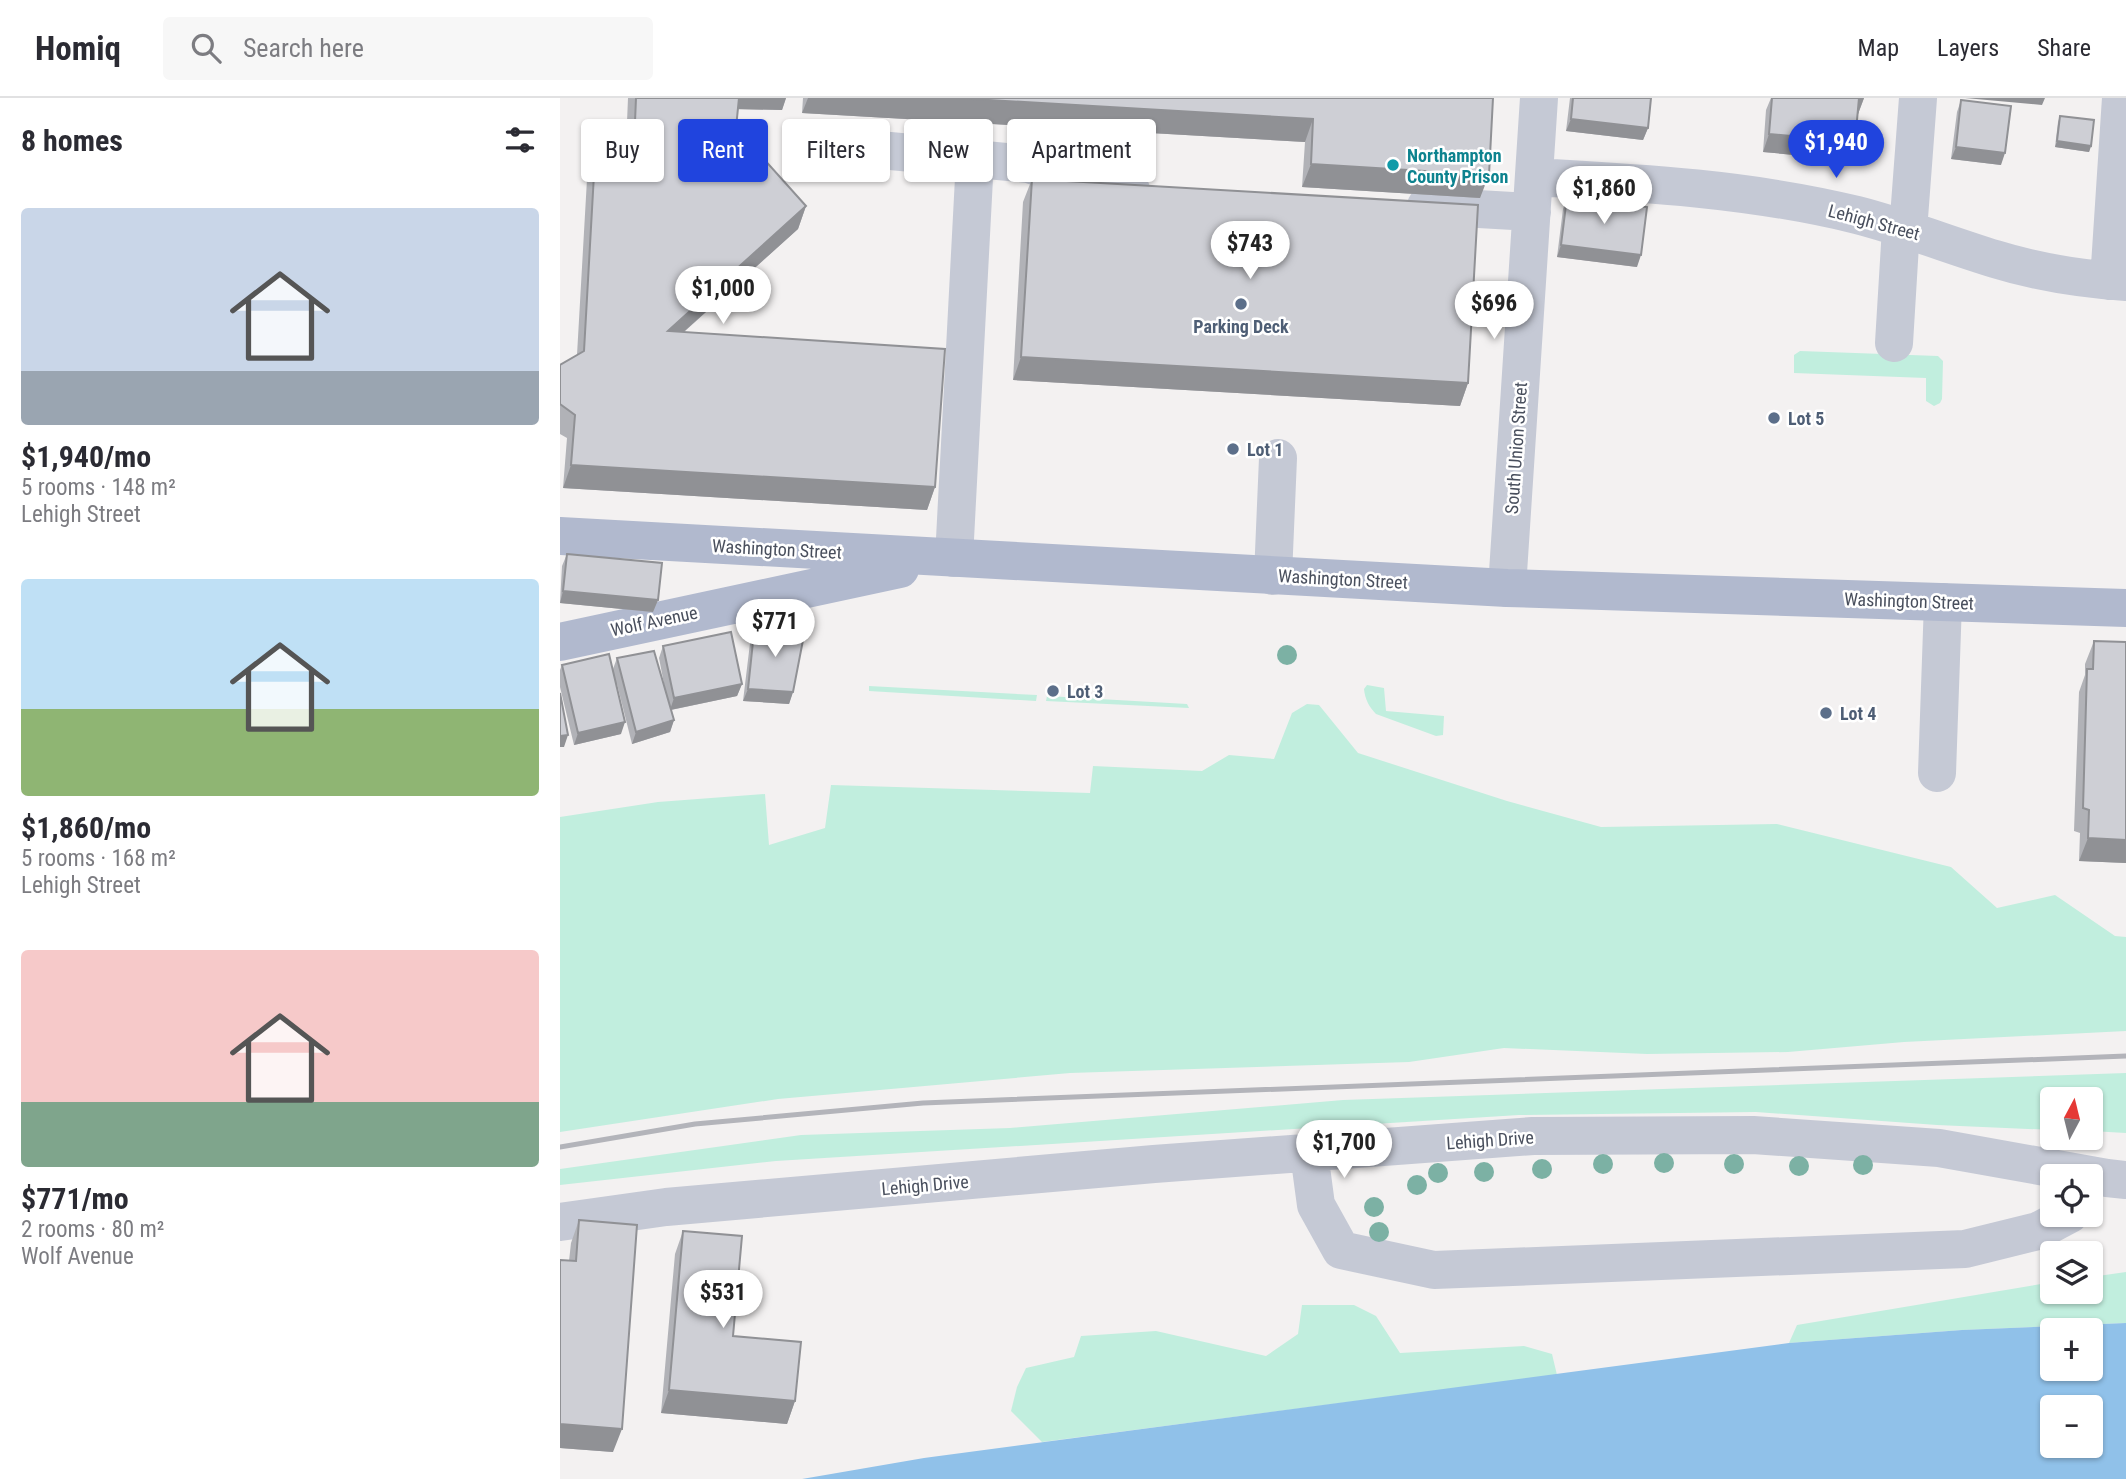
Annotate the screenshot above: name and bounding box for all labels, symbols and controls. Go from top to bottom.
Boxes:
search box [163,17,653,80]
text: Homiq [35,29,121,68]
icon: search [187,29,225,67]
text: Search here [243,33,364,63]
text: Map [1858,34,1899,62]
text: Layers [1937,34,1999,62]
text: Share [2037,34,2091,62]
chip: Buy [581,119,664,182]
chip: Rent [678,119,768,182]
chip: Filters [782,119,890,182]
chip: New [904,119,993,182]
chip: Apartment [1007,119,1156,182]
pin: $1,940 [1779,120,1893,180]
icon: filters [501,121,539,159]
text: 8 homes [21,123,123,158]
text: $1,940 [1804,129,1868,156]
place label: Northampton County Prison [1407,145,1508,187]
marker: Northampton County Prison [1385,157,1401,173]
pin: $1,860 [1547,166,1661,226]
text: $1,860 [1572,175,1636,202]
street label: Lehigh Street [1826,200,1922,244]
pin: $743 [1209,222,1291,281]
text: $743 [1227,230,1273,257]
icon: home [217,253,343,379]
pin: $1,000 [666,266,780,326]
text: $1,000 [691,275,755,302]
pin: $696 [1453,282,1535,341]
text: $696 [1471,290,1517,317]
marker: Parking Deck [1233,296,1249,312]
place label: Parking Deck [1193,316,1289,337]
street label: South Union Street [1501,381,1531,515]
place label: Lot 5 [1788,408,1824,429]
marker: Lot 5 [1766,410,1782,426]
text: $1,940/mo [21,439,151,474]
place label: Lot 1 [1247,439,1283,460]
marker: Lot 1 [1225,441,1241,457]
text: 5 rooms · 148 m² [21,474,176,501]
text: Lehigh Street [21,501,141,528]
street label: Washington Street [712,535,842,563]
street label: Washington Street [1278,565,1408,593]
street label: Washington Street [1844,588,1974,614]
pin: $771 [734,600,816,659]
street label: Wolf Avenue [609,602,699,640]
text: $771 [752,608,798,635]
icon: home [217,624,343,750]
place label: Lot 3 [1067,681,1103,702]
marker: Lot 3 [1045,683,1061,699]
place label: Lot 4 [1840,703,1876,724]
marker: Lot 4 [1818,705,1834,721]
text: $1,860/mo [21,810,151,845]
text: 5 rooms · 168 m² [21,845,176,872]
text: Lehigh Street [21,872,141,899]
icon: home [217,995,343,1121]
north arrow [2040,1087,2104,1150]
map controls [2040,1087,2103,1458]
pin: $1,700 [1287,1121,1401,1180]
street label: Lehigh Drive [1446,1126,1534,1154]
text: $1,700 [1312,1129,1376,1156]
button: locate [2040,1164,2103,1227]
street label: Lehigh Drive [881,1171,969,1199]
text: $771/mo [21,1181,129,1216]
text: 2 rooms · 80 m² [21,1216,164,1243]
button: layers [2040,1241,2103,1304]
text: Wolf Avenue [21,1243,134,1270]
pin: $531 [682,1270,764,1330]
text: $531 [700,1279,746,1306]
button: + [2040,1318,2103,1381]
button: − [2040,1395,2103,1458]

